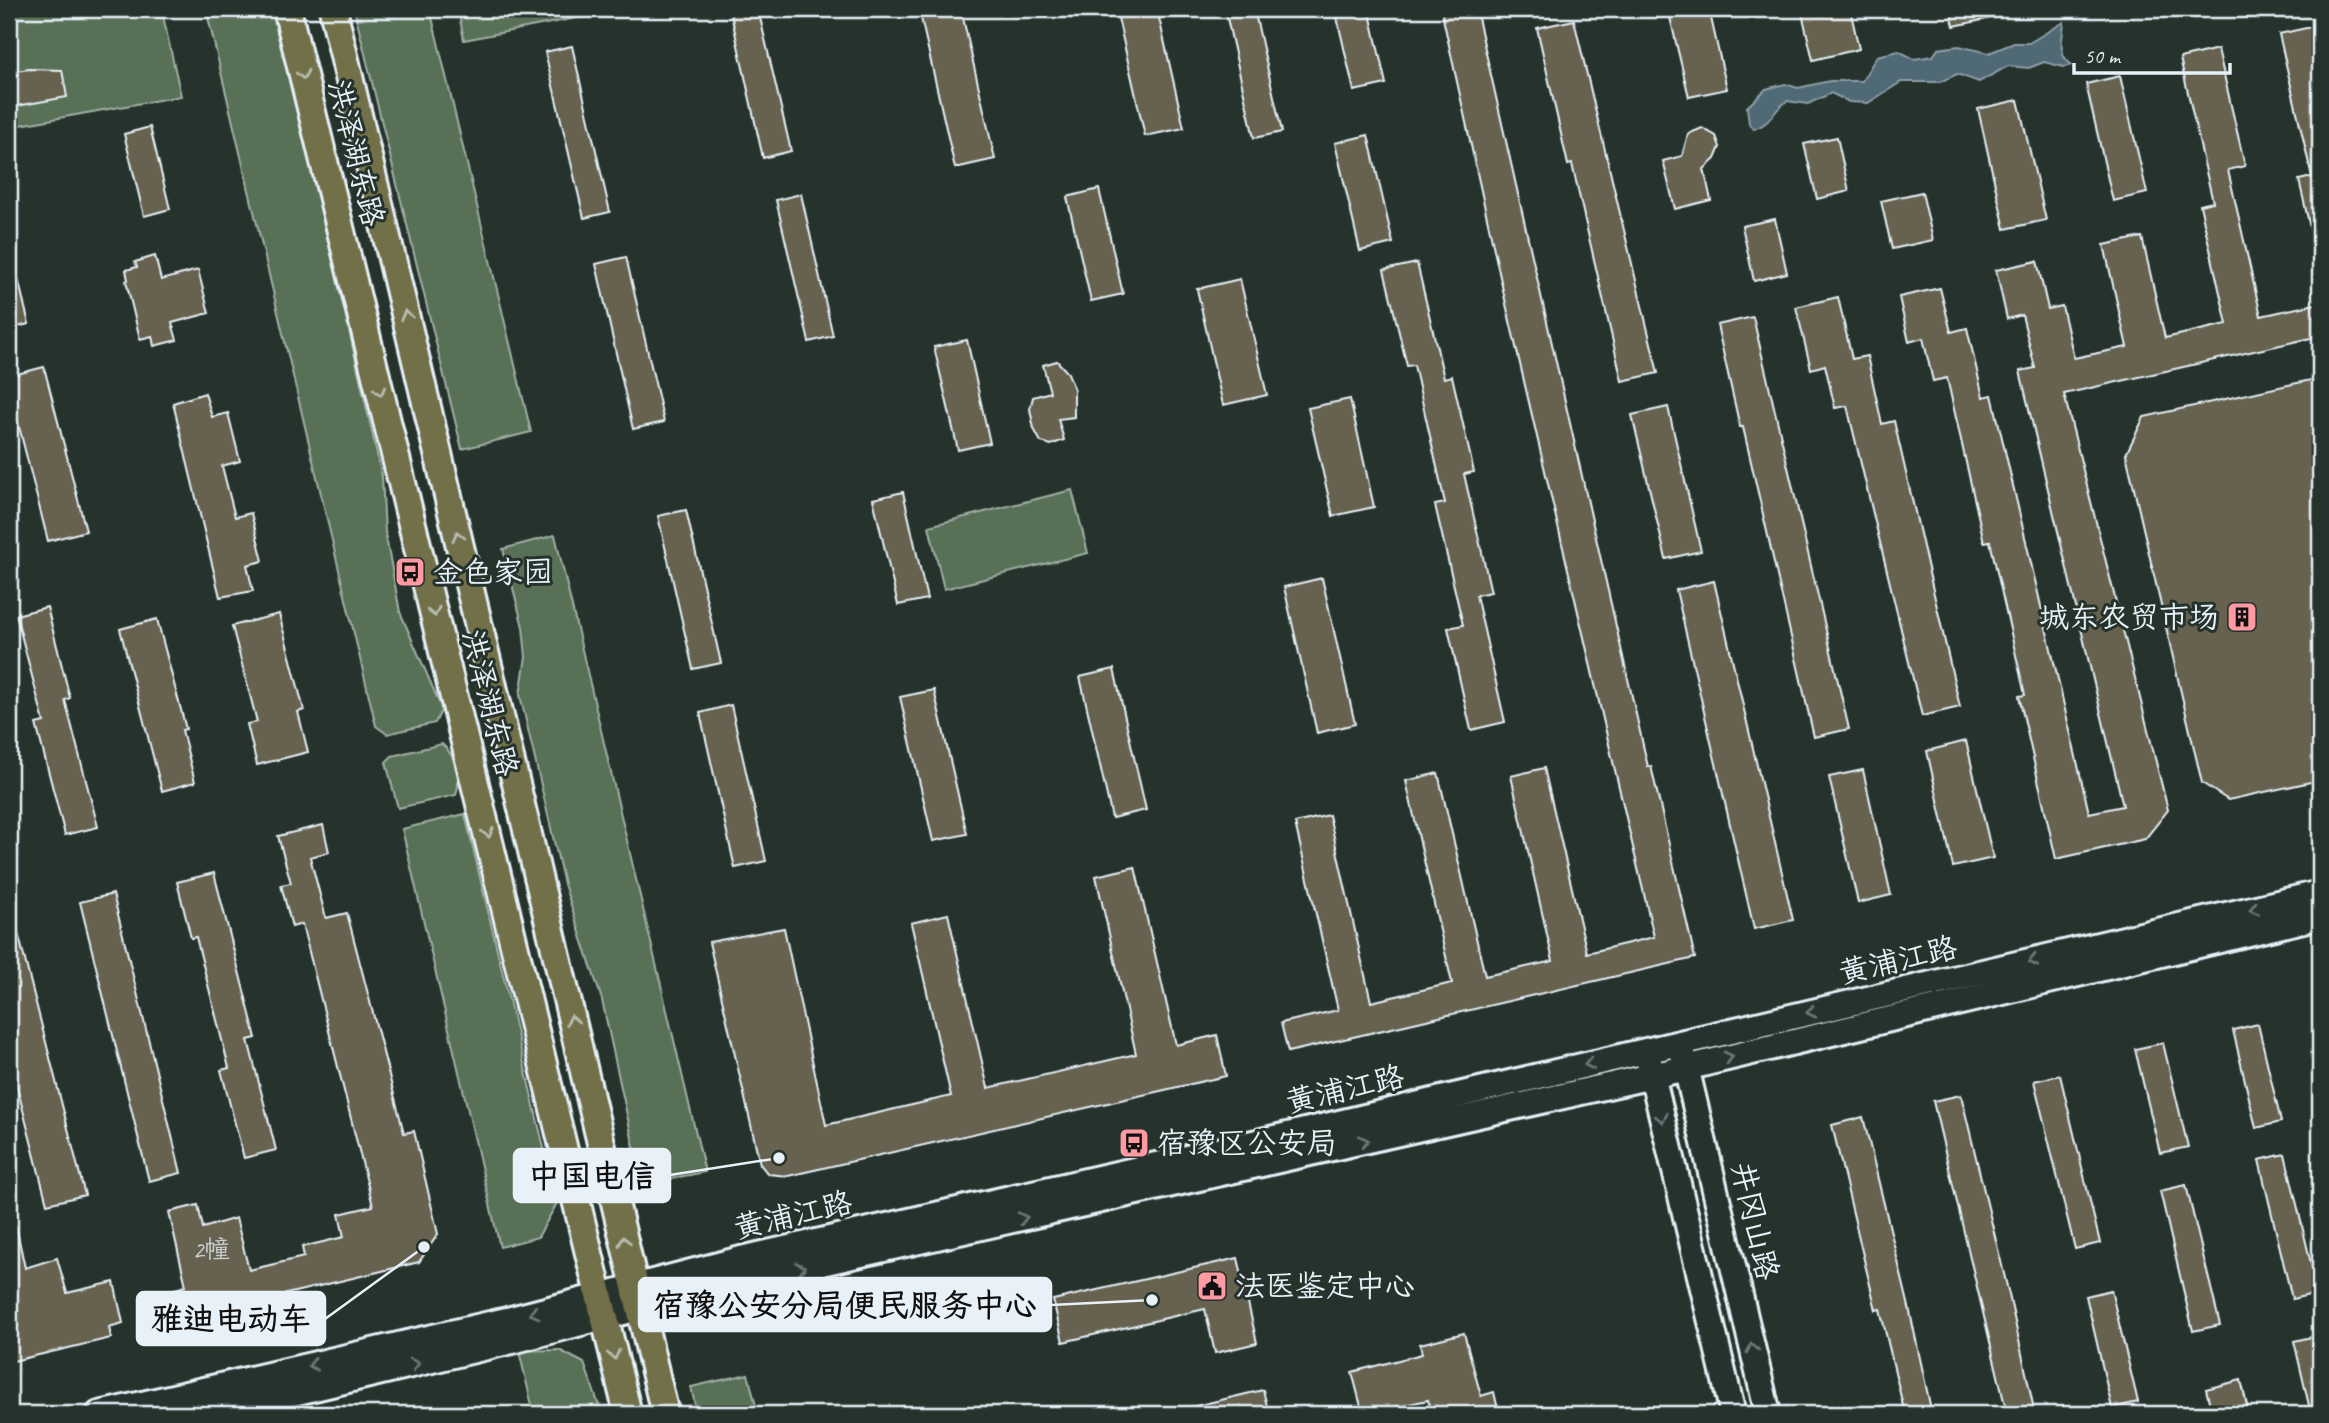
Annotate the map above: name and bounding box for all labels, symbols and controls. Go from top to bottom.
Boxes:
scale bar [2074,32,2229,76]
text: 50 m [2084,43,2122,69]
one-way arrow [295,69,309,81]
street label: 洪泽湖东路 [319,76,393,230]
one-way arrow [399,309,414,321]
one-way arrow [372,385,386,397]
one-way arrow [452,530,466,542]
place label: 金色家园 [433,553,553,591]
bus stop icon: 金色家园 [393,555,427,589]
place label: 城东农贸市场 [2039,598,2219,636]
building icon: 城东农贸市场 [2225,600,2259,634]
one-way arrow [426,606,440,618]
street label: 洪泽湖东路 [453,626,527,780]
one-way arrow [479,827,494,839]
one-way arrow [2248,901,2260,915]
street label: 黄浦江路 [1835,928,1961,992]
one-way arrow [2027,953,2039,967]
one-way arrow [1805,1004,1817,1018]
one-way arrow [566,1014,580,1026]
one-way arrow [1723,1051,1735,1065]
one-way arrow [1583,1056,1595,1071]
street label: 黄浦江路 [1282,1057,1408,1121]
one-way arrow [1654,1112,1668,1124]
place label: 宿豫区公安局 [1157,1124,1337,1162]
bus stop icon: 宿豫区公安局 [1117,1126,1151,1160]
one-way arrow [1358,1134,1370,1149]
callout: 中国电信 [514,1149,670,1202]
text: 中国电信 [528,1156,656,1197]
street label: 井冈山路 [1723,1158,1787,1284]
street label: 黄浦江路 [730,1183,856,1247]
one-way arrow [1017,1211,1029,1226]
house number: 2幢 [192,1233,230,1266]
one-way arrow [618,1235,632,1247]
one-way arrow [795,1261,807,1276]
place label: 法医鉴定中心 [1235,1267,1415,1305]
public building icon: 法医鉴定中心 [1195,1269,1229,1303]
callout: 宿豫公安分局便民服务中心 [639,1278,1051,1331]
text: 宿豫公安分局便民服务中心 [653,1285,1037,1326]
callout: 雅迪电动车 [137,1292,325,1345]
text: 雅迪电动车 [151,1299,311,1340]
one-way arrow [528,1305,540,1319]
one-way arrow [1746,1342,1760,1354]
one-way arrow [606,1349,620,1361]
one-way arrow [307,1357,319,1371]
one-way arrow [409,1358,421,1372]

